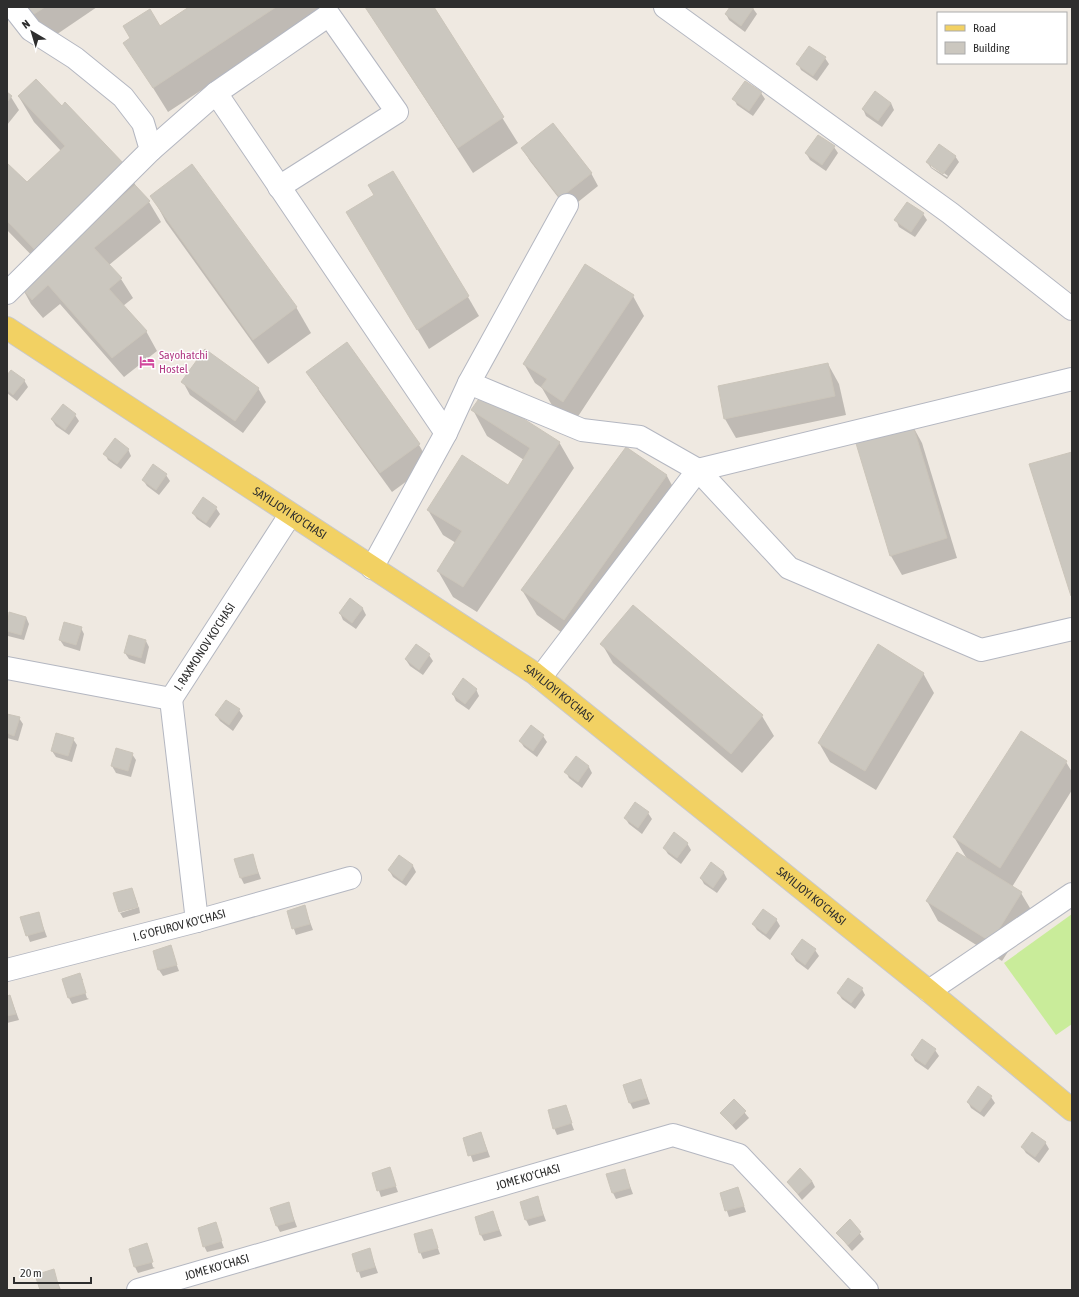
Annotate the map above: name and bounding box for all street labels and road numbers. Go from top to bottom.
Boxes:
street label: SAYILJOYI KO'CHASI [250,484,329,542]
street label: I. RAXMONOV KO'CHASI [171,600,238,693]
street label: SAYILJOYI KO'CHASI [522,661,596,725]
street label: SAYILJOYI KO'CHASI [774,864,849,928]
street label: I. G'OFUROV KO'CHASI [131,906,227,944]
street label: JOME KO'CHASI [494,1161,562,1193]
street label: JOME KO'CHASI [183,1251,251,1283]

